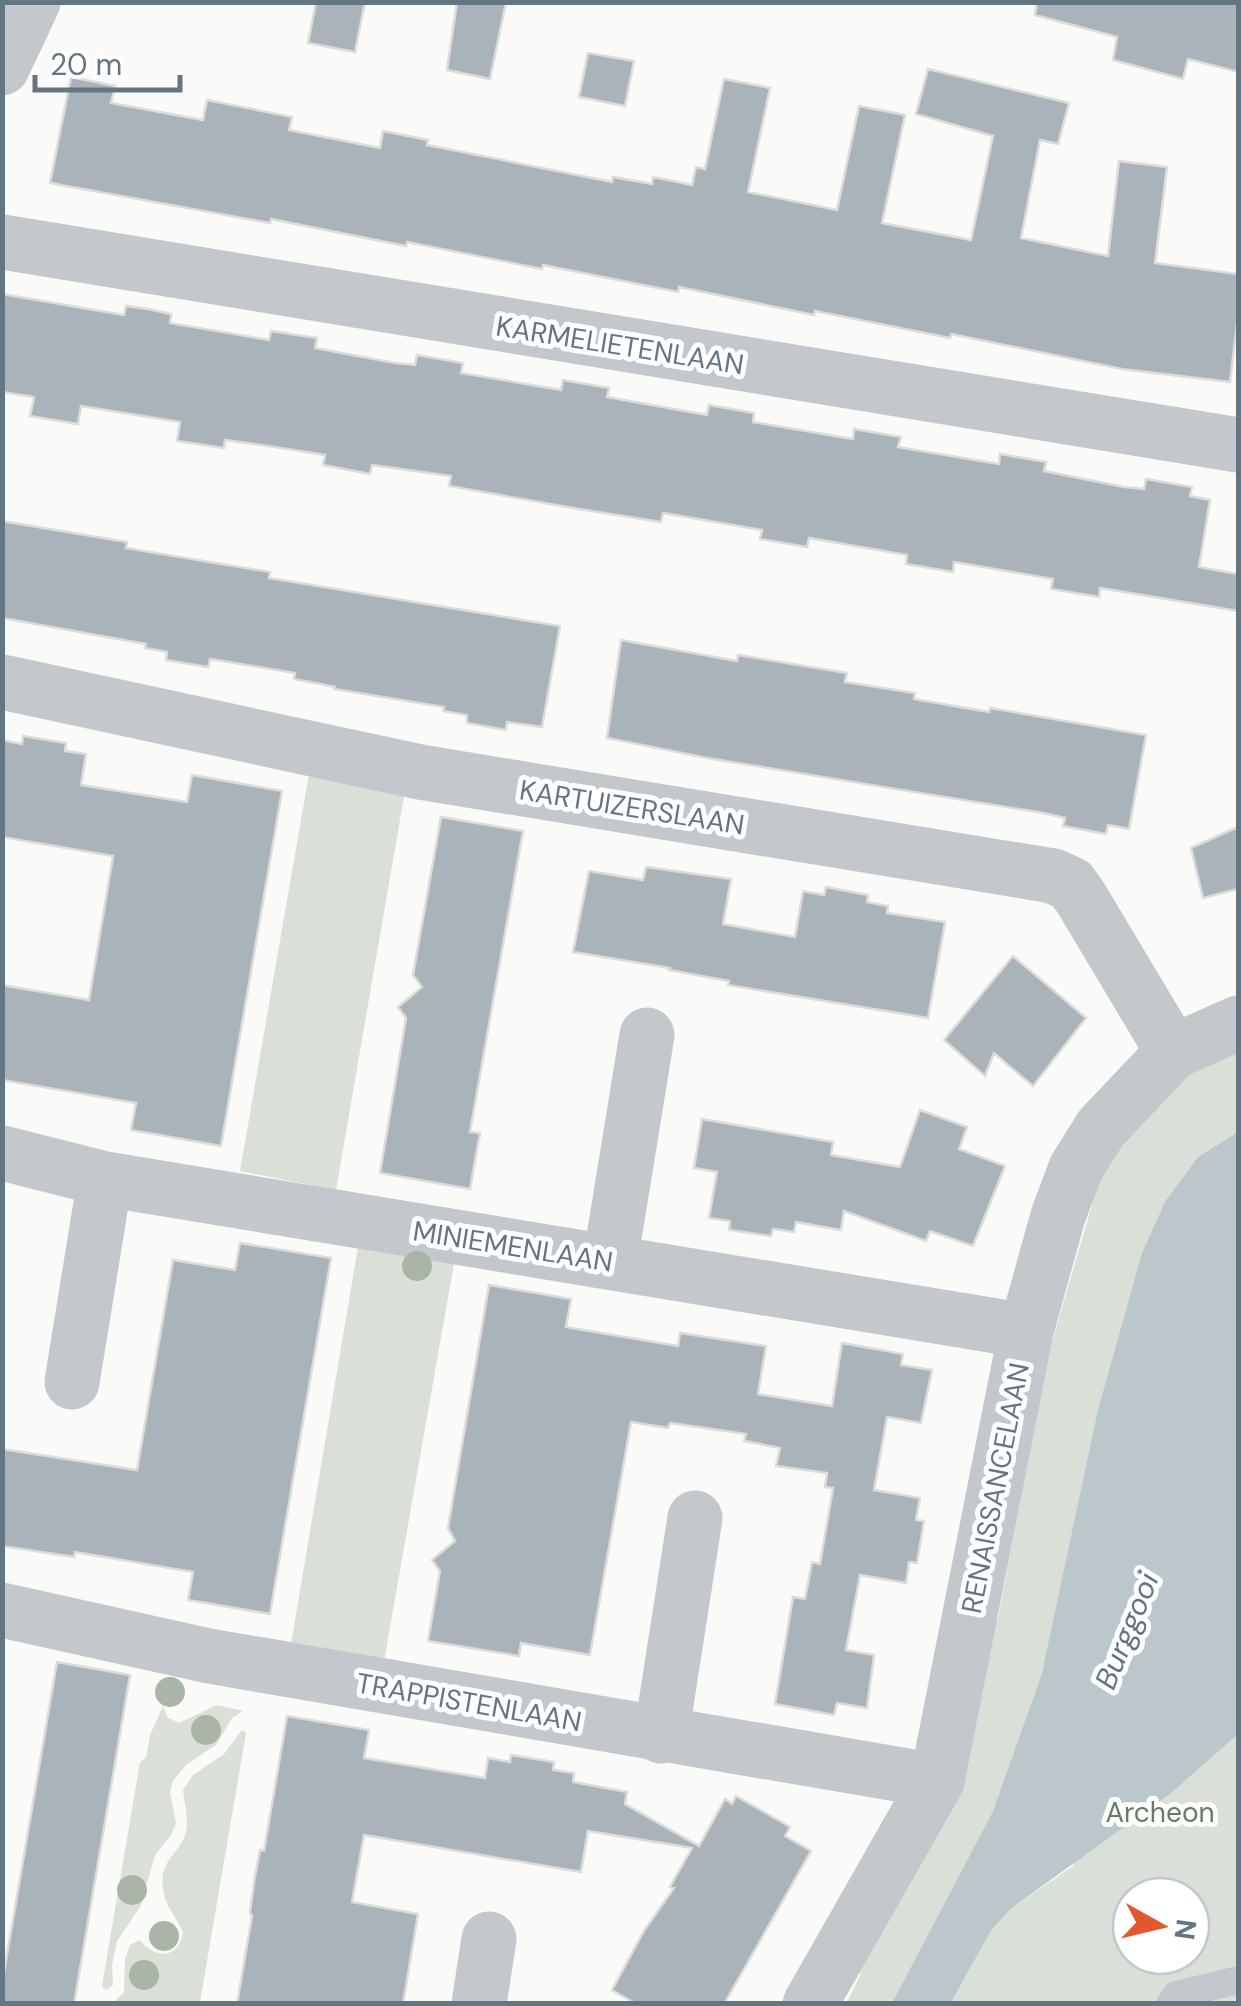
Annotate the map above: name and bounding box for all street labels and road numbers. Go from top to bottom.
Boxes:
street label: KARMELIETENLAAN [493,308,746,383]
street label: KARTUIZERSLAAN [517,771,747,844]
street label: MINIEMENLAAN [410,1212,615,1281]
street label: RENAISSANCELAAN [953,1360,1038,1617]
street label: TRAPPISTENLAAN [353,1664,584,1740]

